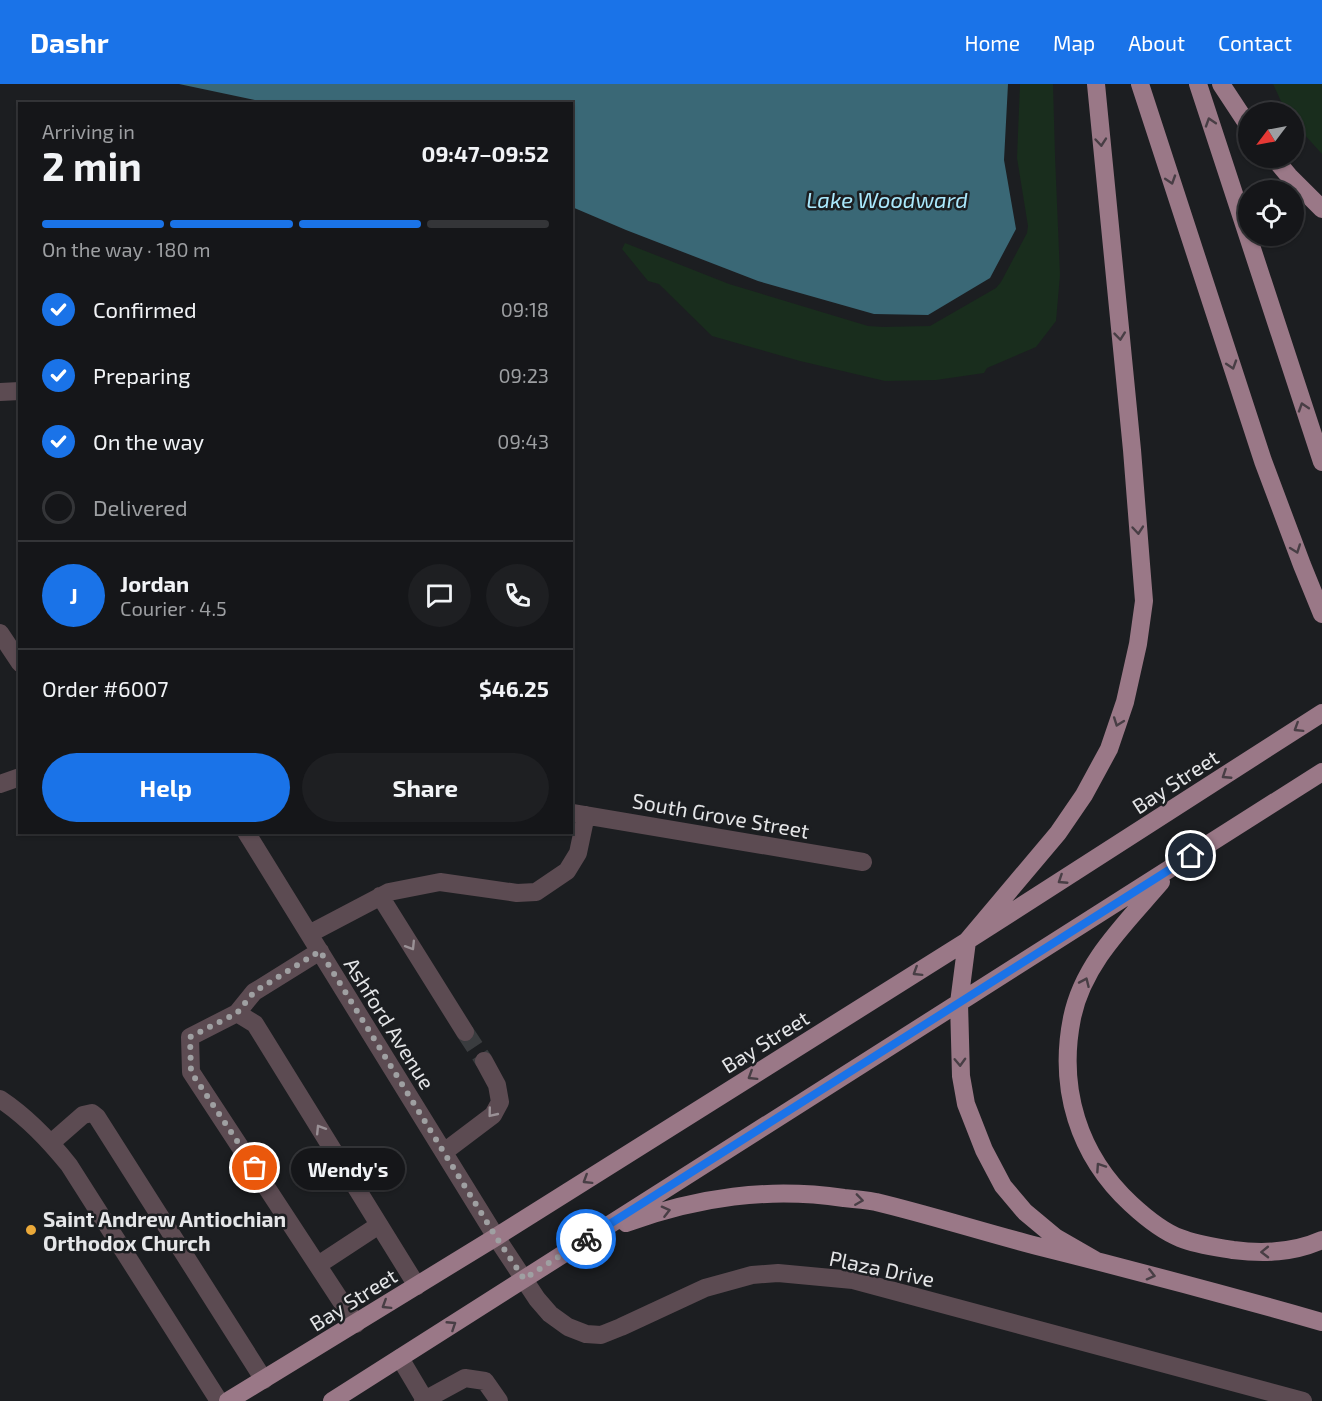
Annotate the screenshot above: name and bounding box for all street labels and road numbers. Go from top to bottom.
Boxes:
street label: Bay Street [1127,744,1223,818]
street label: South Grove Street [631,787,811,843]
street label: Ashford Avenue [340,953,440,1093]
street label: Bay Street [717,1004,813,1078]
street label: Plaza Drive [827,1245,937,1291]
street label: Bay Street [305,1262,401,1336]

